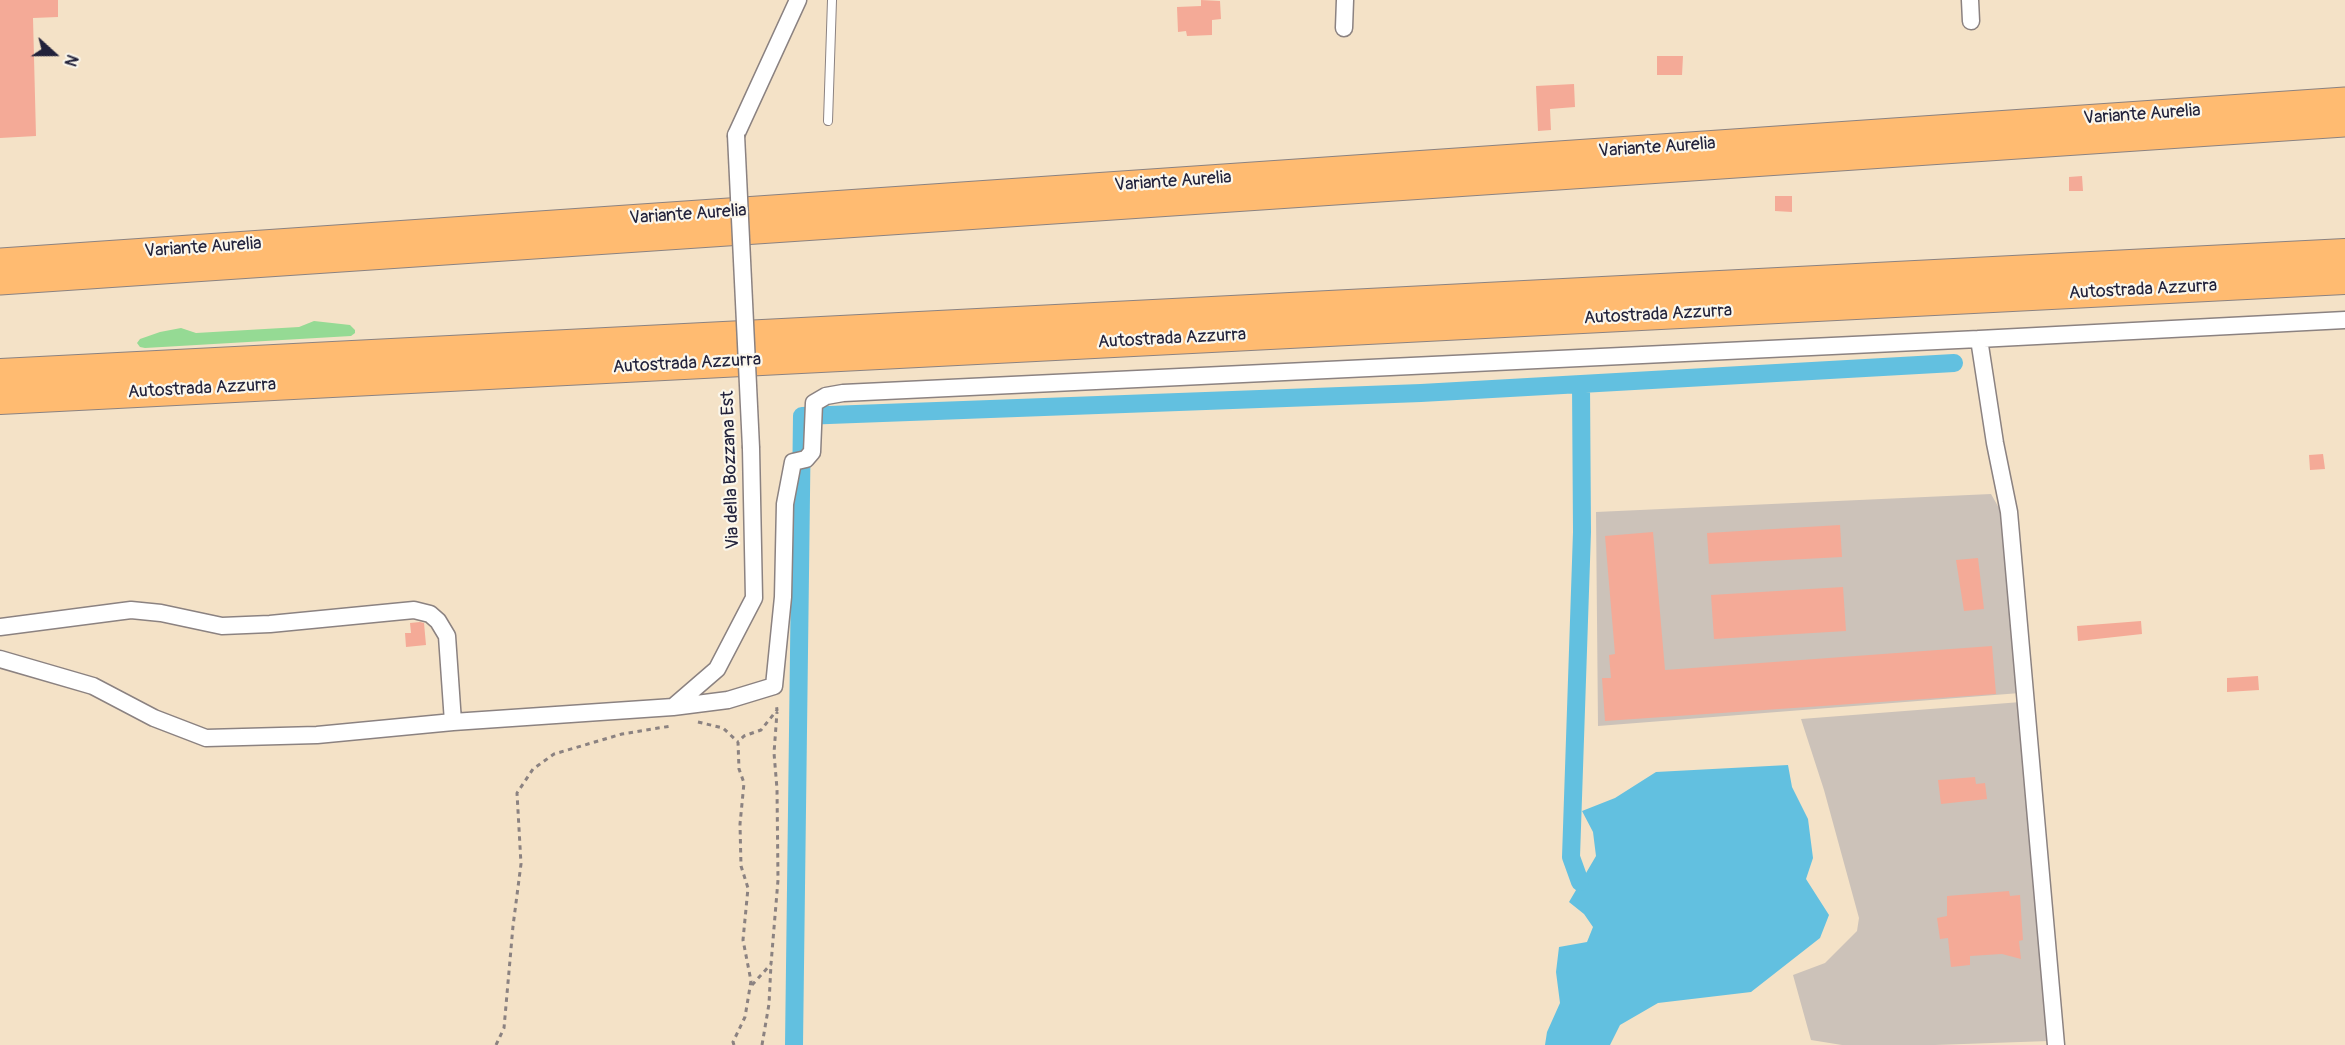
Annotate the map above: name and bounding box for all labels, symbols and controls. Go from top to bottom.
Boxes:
north arrow [24,24,84,84]
text: N [60,52,82,69]
street label: Variante Aurelia [2083,100,2201,130]
street label: Variante Aurelia [1598,133,1716,163]
street label: Variante Aurelia [1114,167,1232,197]
street label: Variante Aurelia [629,200,747,230]
street label: Variante Aurelia [144,233,262,263]
street label: Autostrada Azzurra [2068,275,2218,305]
street label: Autostrada Azzurra [1583,300,1733,330]
street label: Autostrada Azzurra [1097,324,1247,354]
street label: Autostrada Azzurra [612,349,762,379]
street label: Autostrada Azzurra [127,374,277,404]
street label: Via della Bozzana Est [717,390,745,550]

